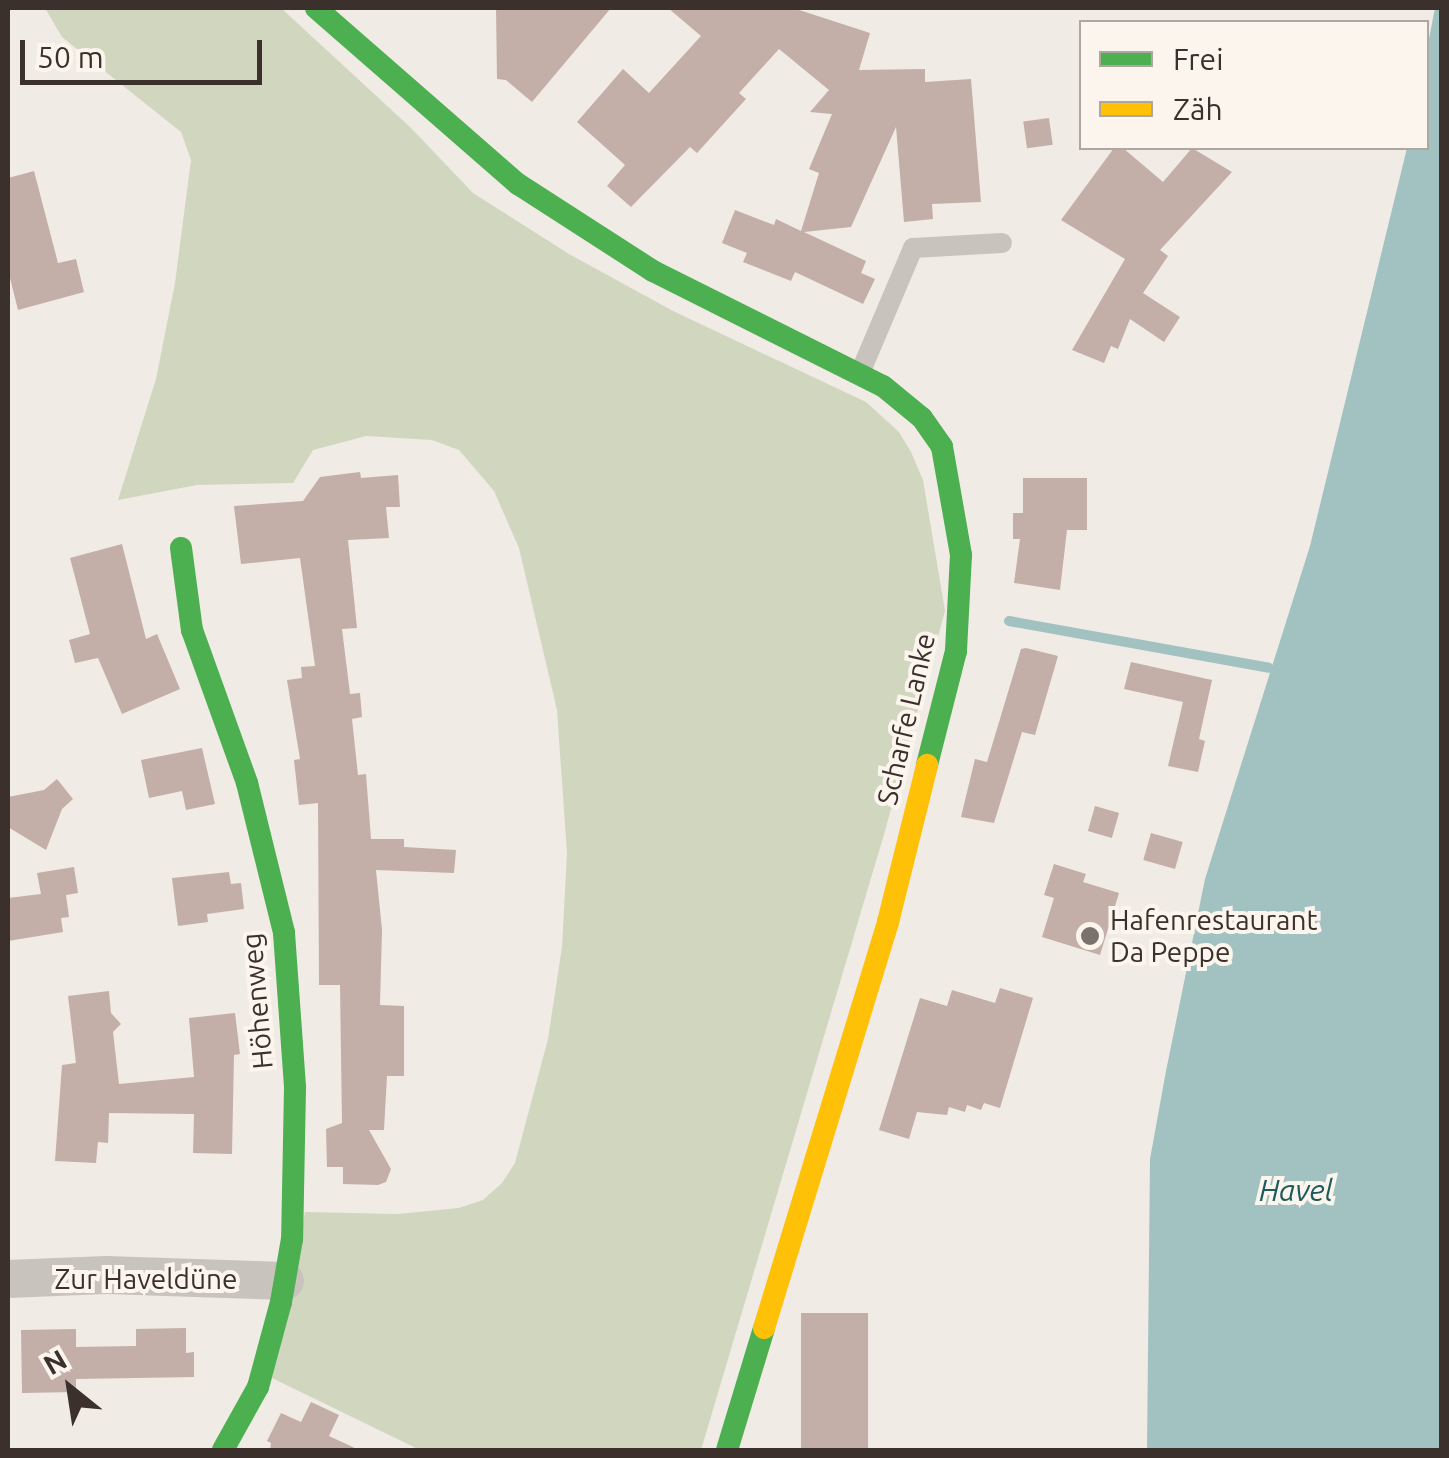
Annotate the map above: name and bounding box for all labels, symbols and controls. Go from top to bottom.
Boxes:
scale bar [25,20,268,82]
legend [1079,20,1429,150]
text: 50 m [37,40,104,74]
text: Frei [1173,42,1223,76]
text: Zäh [1173,92,1223,126]
street label: Scharfe Lanke [870,630,942,808]
place label: Hafenrestaurant Da Peppe [1110,903,1317,969]
marker: Hafenrestaurant Da Peppe [1079,925,1101,947]
street label: Höhenweg [234,932,280,1070]
water label: Havel [1259,1172,1333,1208]
street label: Zur Haveldüne [55,1262,237,1296]
north arrow [20,1338,120,1438]
text: N [38,1343,72,1380]

